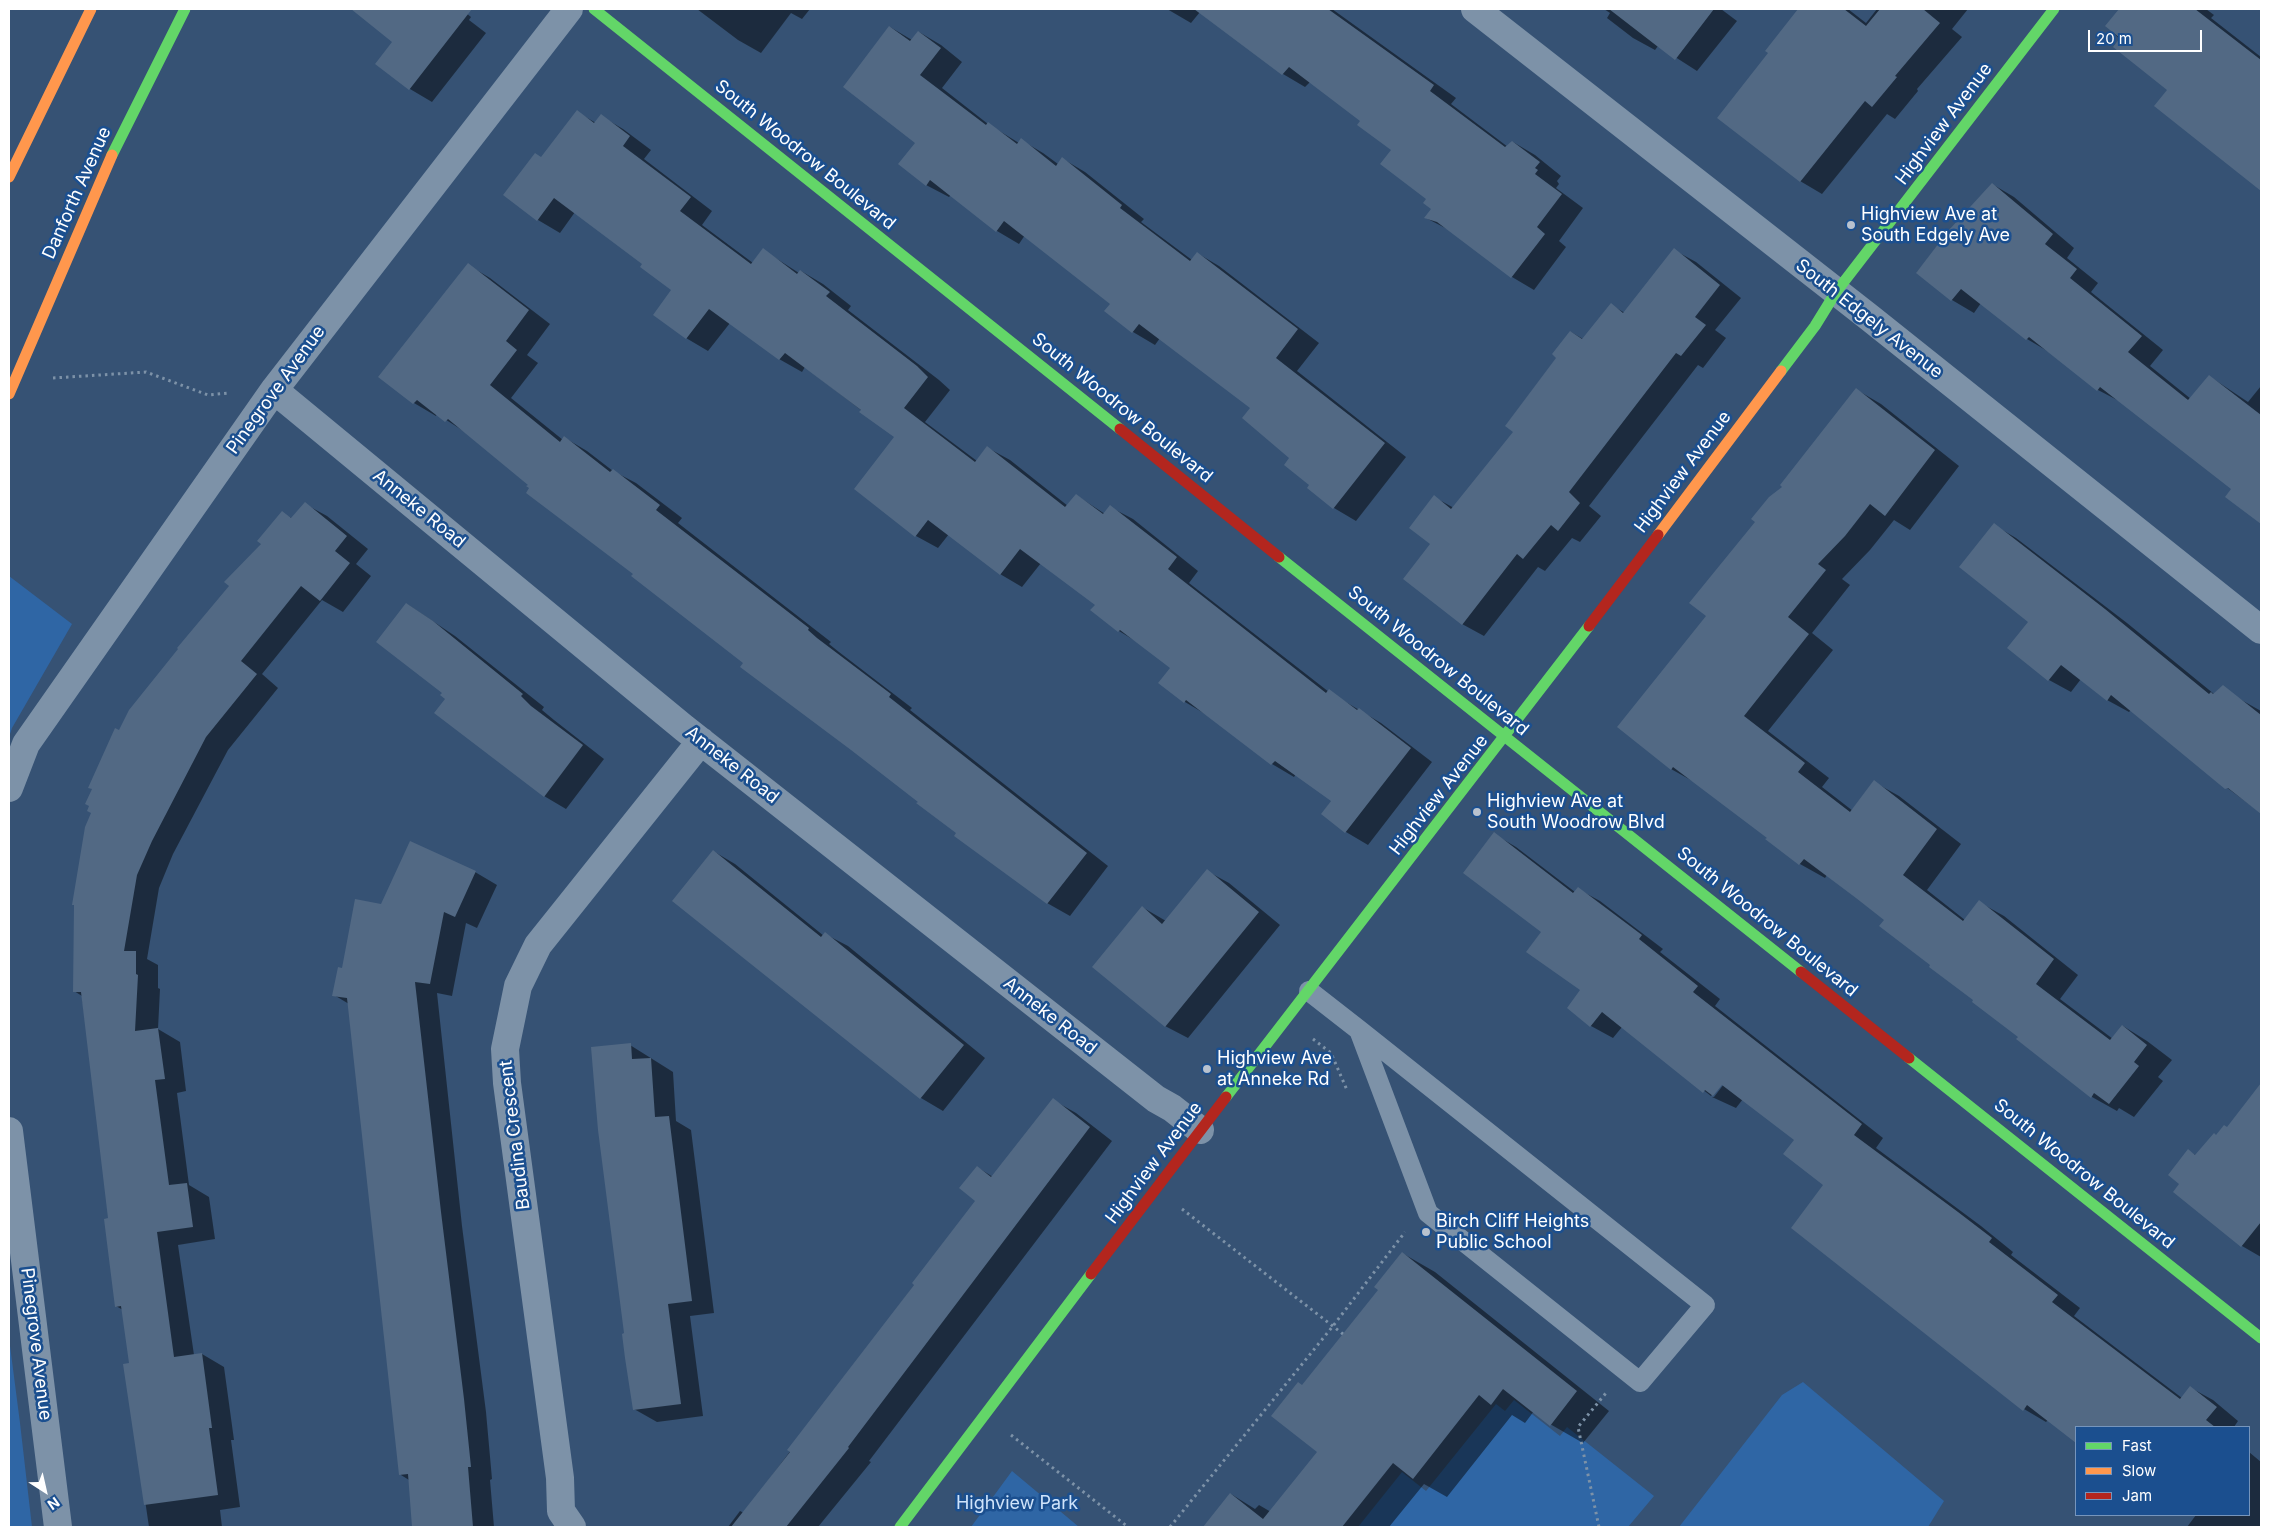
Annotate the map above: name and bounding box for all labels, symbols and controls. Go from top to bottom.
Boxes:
scale bar [2090,20,2204,52]
text: 20 m [2096,29,2132,48]
street label: Highview Avenue [1891,59,1997,189]
street label: South Woodrow Boulevard [710,75,900,235]
street label: Danforth Avenue [38,123,116,263]
place label: Highview Ave at South Edgely Ave [1861,204,2010,246]
marker: Highview Ave at South Edgely Ave [1845,219,1857,231]
street label: South Edgely Avenue [1791,255,1947,383]
street label: Pinegrove Avenue [222,322,330,458]
street label: South Woodrow Boulevard [1027,328,1217,488]
street label: Highview Avenue [1630,407,1736,537]
street label: Anneke Road [368,465,470,553]
street label: South Woodrow Boulevard [1343,581,1533,741]
street label: Anneke Road [681,722,783,808]
street label: Highview Avenue [1385,731,1493,859]
place label: Highview Ave at South Woodrow Blvd [1487,791,1665,834]
marker: Highview Ave at South Woodrow Blvd [1471,806,1483,818]
street label: South Woodrow Boulevard [1672,842,1862,1002]
street label: Anneke Road [999,973,1101,1059]
place label: Highview Ave at Anneke Rd [1217,1048,1332,1090]
street label: Baudina Crescent [495,1059,535,1211]
marker: Highview Ave at Anneke Rd [1201,1063,1213,1075]
street label: South Woodrow Boulevard [1989,1094,2179,1254]
street label: Highview Avenue [1101,1098,1207,1228]
place label: Birch Cliff Heights Public School [1436,1211,1589,1254]
marker: Birch Cliff Heights Public School [1420,1226,1432,1238]
street label: Pinegrove Avenue [16,1267,56,1421]
legend [2075,1426,2250,1516]
text: Fast [2122,1436,2152,1455]
text: Slow [2122,1461,2156,1480]
north arrow [20,1466,70,1516]
text: Jam [2122,1486,2152,1505]
park label: Highview Park [956,1493,1078,1515]
text: N [45,1494,63,1514]

